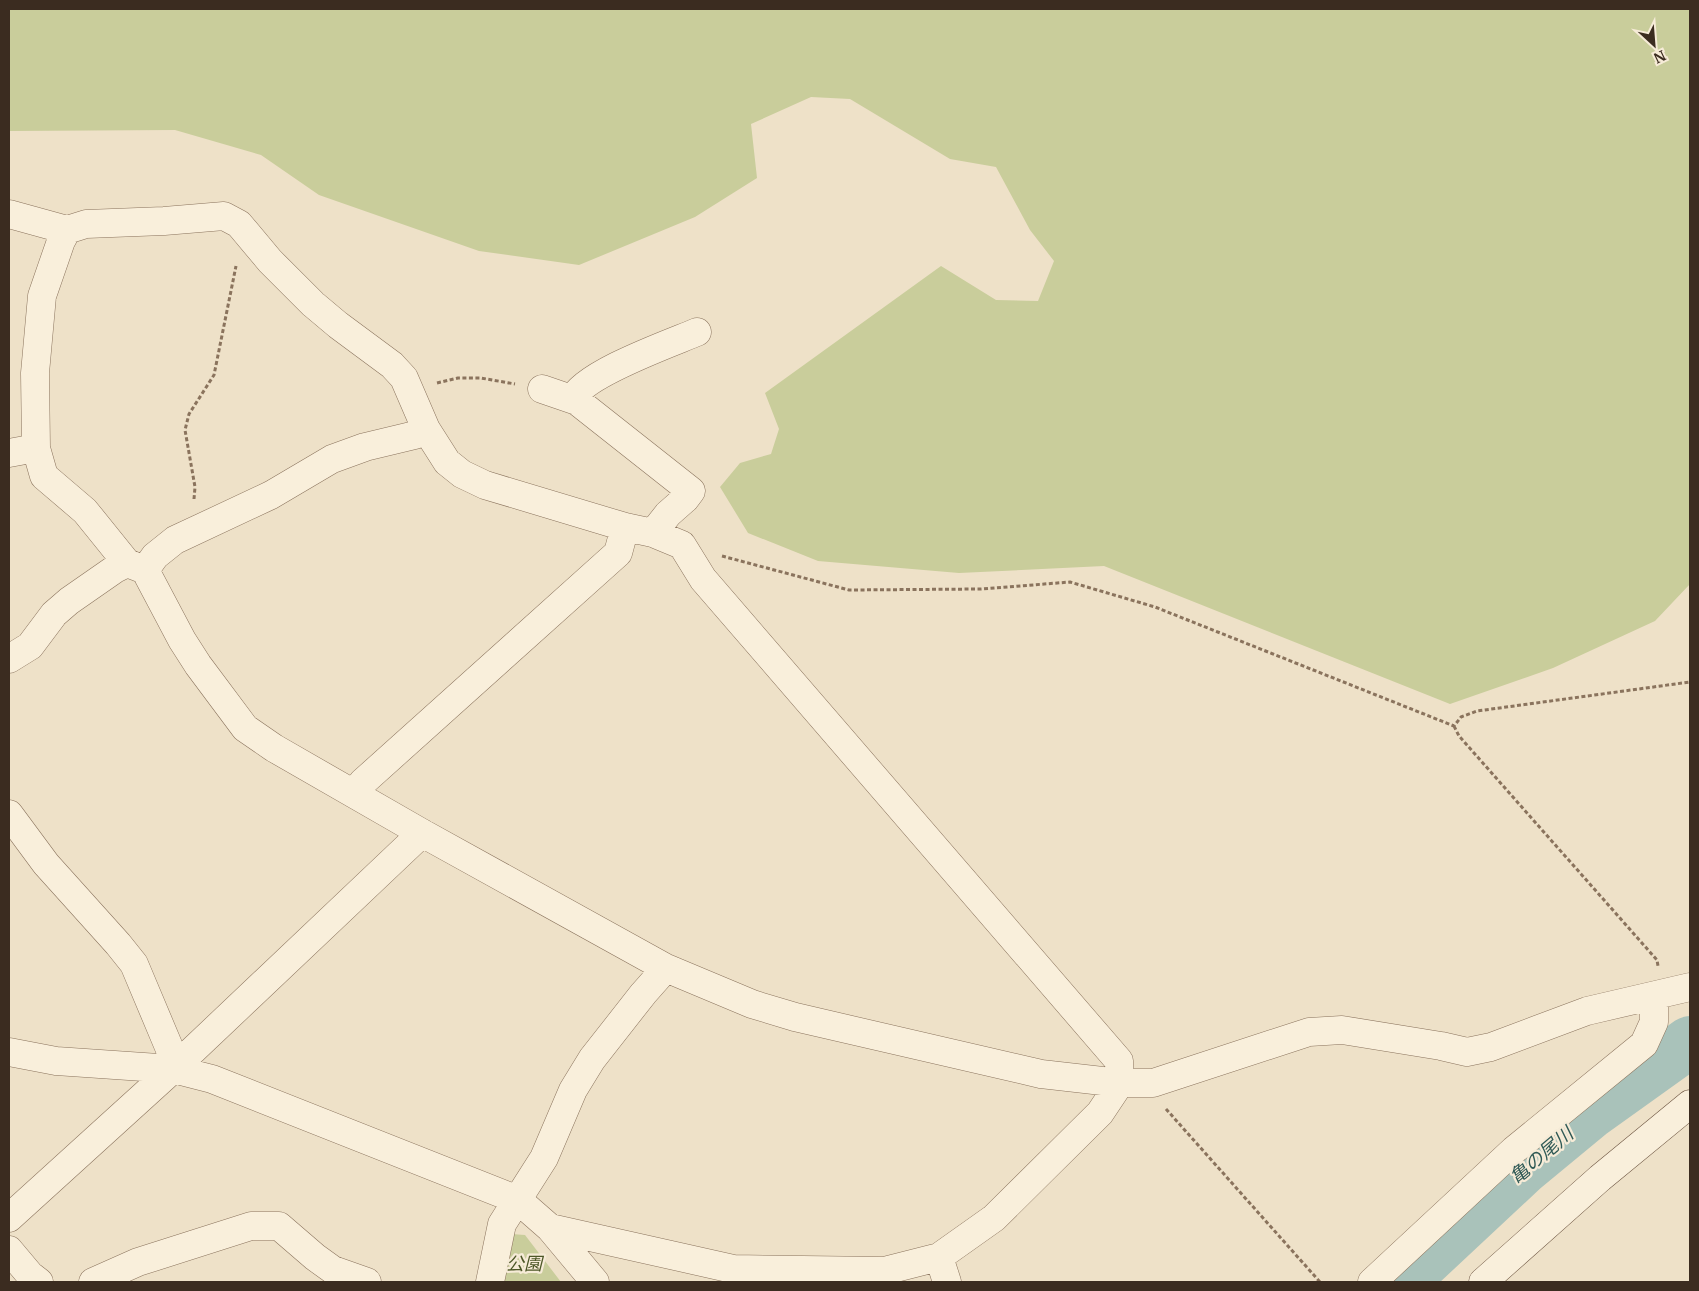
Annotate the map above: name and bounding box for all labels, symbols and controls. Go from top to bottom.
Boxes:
north arrow [1629,20,1679,70]
text: N [1651,46,1669,67]
water label: 亀の尾川 [1504,1120,1579,1189]
park label: 公園 [506,1252,545,1275]

